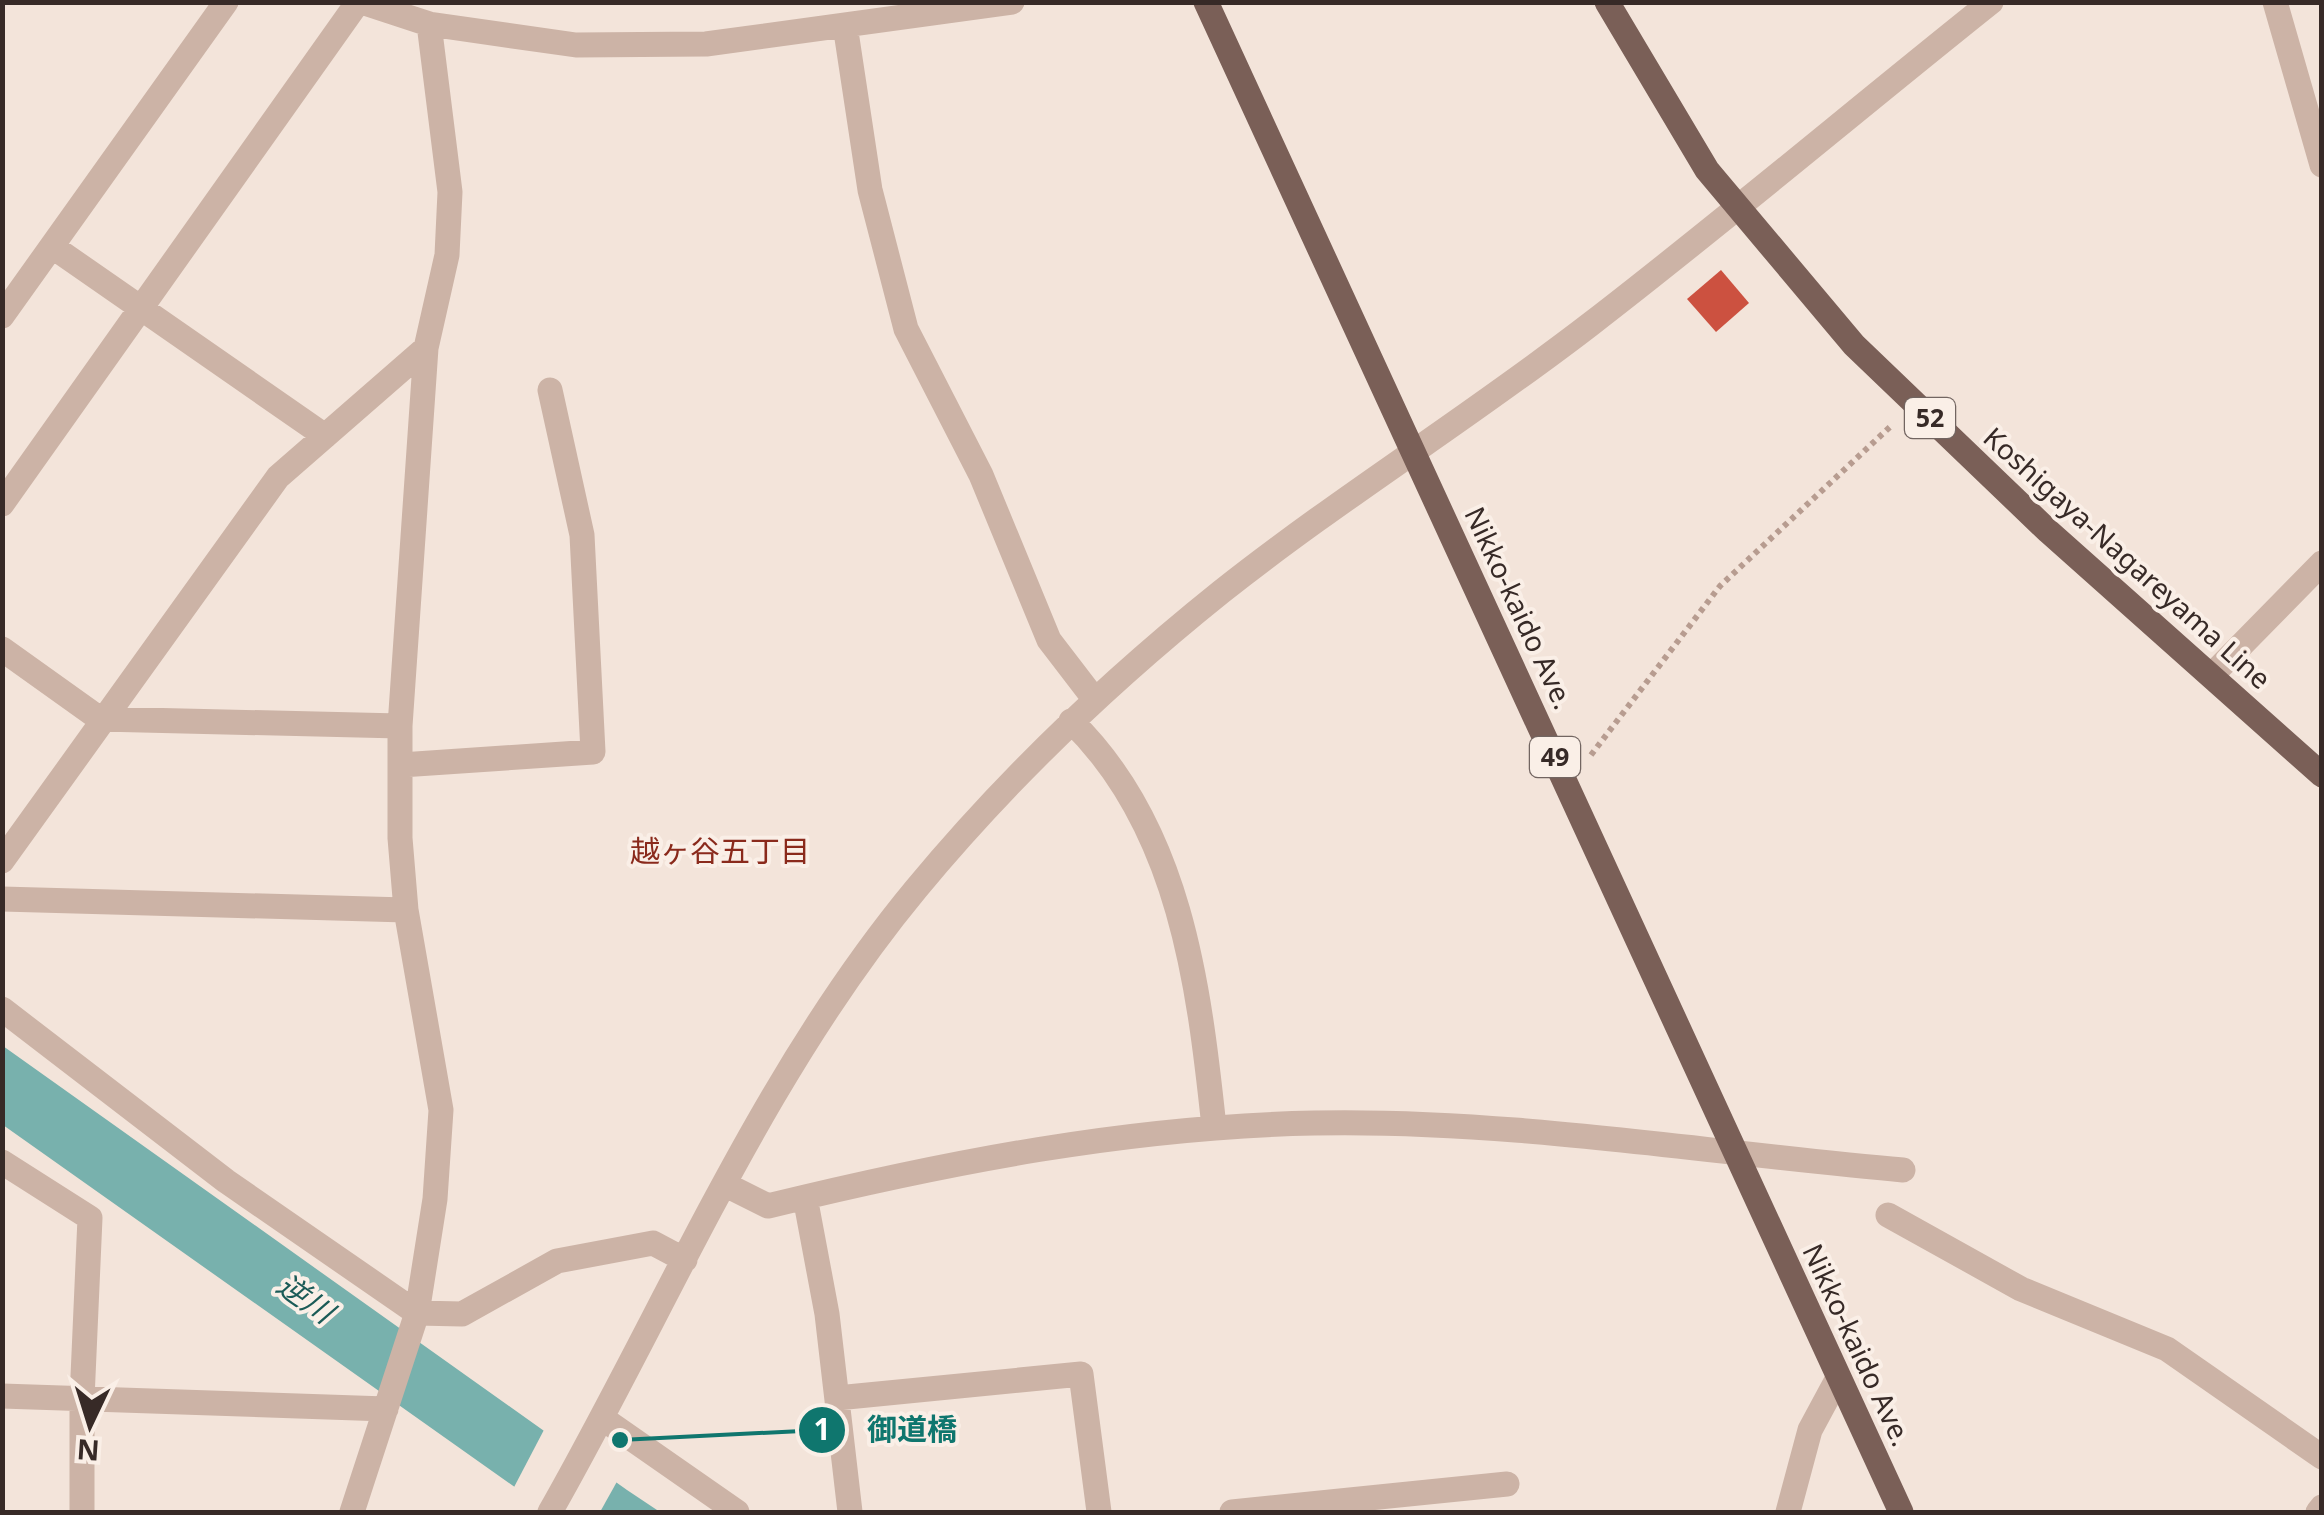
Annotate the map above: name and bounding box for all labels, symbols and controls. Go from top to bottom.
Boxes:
road number: 52 [1905,398,1955,438]
street label: Koshigaya-Nagareyama Line [1976,418,2280,697]
street label: Nikko-kaido Ave. [1456,500,1583,715]
road number: 49 [1530,737,1580,777]
district label: 越ヶ谷五丁目 [630,830,810,871]
street label: Nikko-kaido Ave. [1794,1237,1921,1452]
water label: 逆川 [270,1264,345,1333]
north arrow [40,1375,140,1475]
callout: 御道橋 [797,1400,977,1460]
text: 1 [813,1408,831,1449]
text: 御道橋 [867,1408,957,1449]
text: N [76,1431,101,1471]

